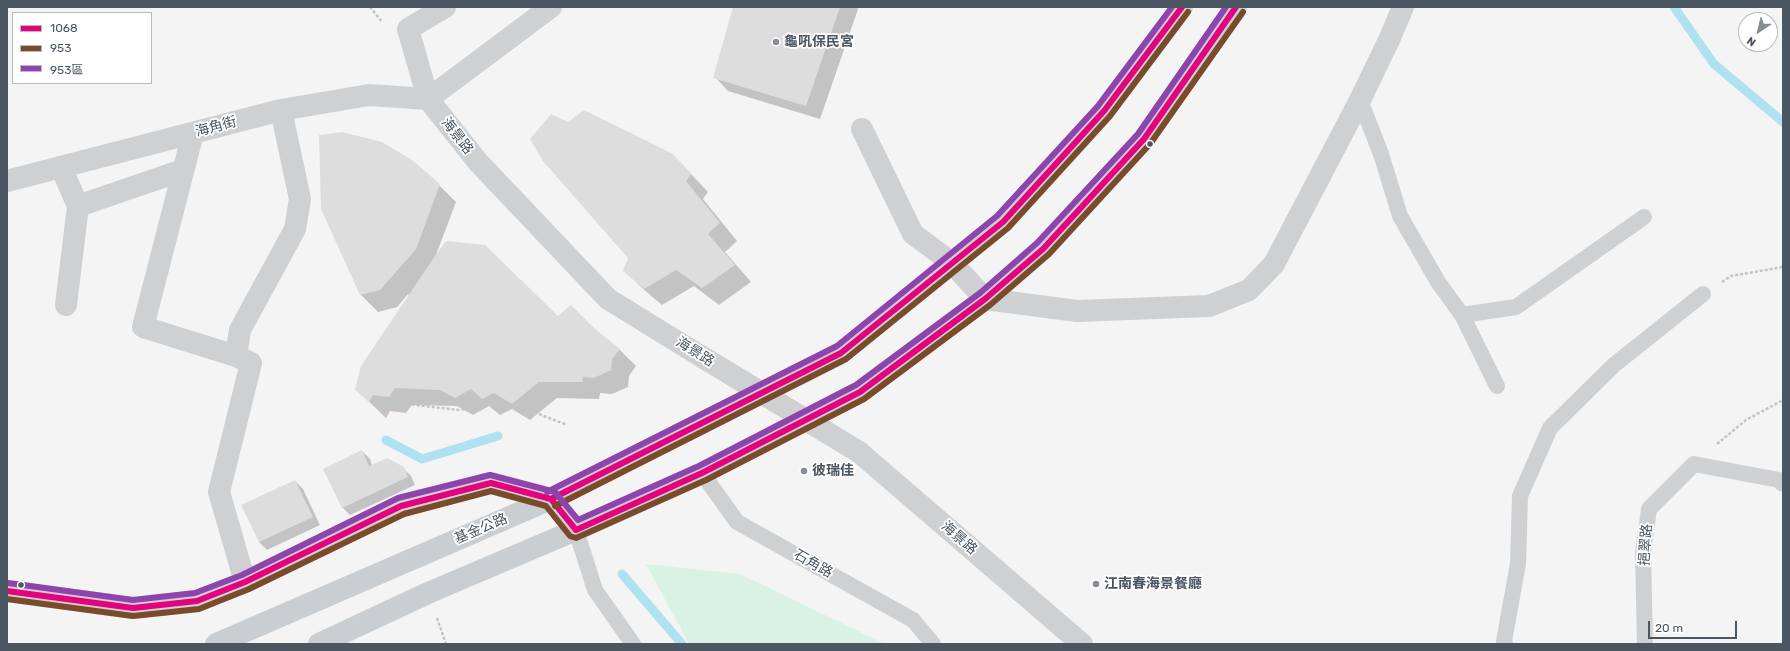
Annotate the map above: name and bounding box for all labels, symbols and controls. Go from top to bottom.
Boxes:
legend [12,12,152,84]
north arrow [1738,12,1778,52]
text: 1068 [50,21,78,35]
place label: 龜吼保民宮 [784,34,854,50]
text: N [1744,34,1758,49]
marker: 龜吼保民宮 [771,37,781,47]
text: 953 [50,41,71,55]
text: 953區 [50,63,83,77]
street label: 海角街 [194,113,238,141]
street label: 海景路 [437,114,477,158]
unlabelled marker [1145,139,1155,149]
street label: 海景路 [673,334,717,370]
place label: 彼瑞佳 [812,463,854,479]
marker: 彼瑞佳 [799,466,809,476]
street label: 基金公路 [452,510,510,548]
street label: 海景路 [938,518,980,558]
street label: 挹翠路 [1636,523,1656,567]
street label: 石角路 [791,546,835,582]
place label: 江南春海景餐廳 [1104,576,1202,592]
marker: 江南春海景餐廳 [1091,579,1101,589]
unlabelled marker [16,580,26,590]
scale bar [1650,613,1739,639]
text: 20 m [1655,621,1683,635]

